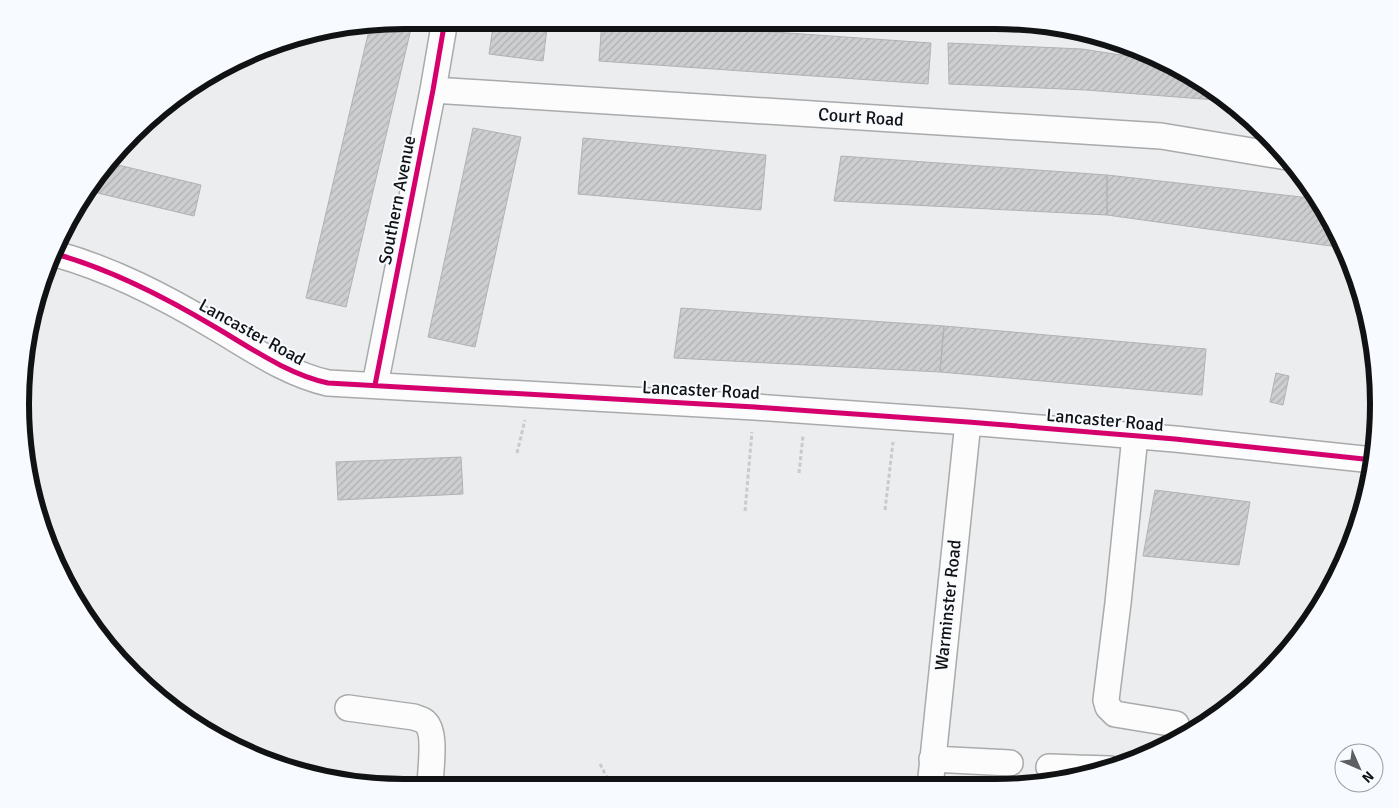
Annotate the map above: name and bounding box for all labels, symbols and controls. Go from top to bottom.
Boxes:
street label: Court Road [817,103,905,131]
street label: Southern Avenue [374,134,420,266]
street label: Lancaster Road [195,294,309,370]
street label: Lancaster Road [642,376,760,404]
street label: Lancaster Road [1045,404,1165,436]
street label: Warminster Road [930,538,966,672]
north arrow [1334,743,1384,793]
text: N [1358,767,1377,786]

